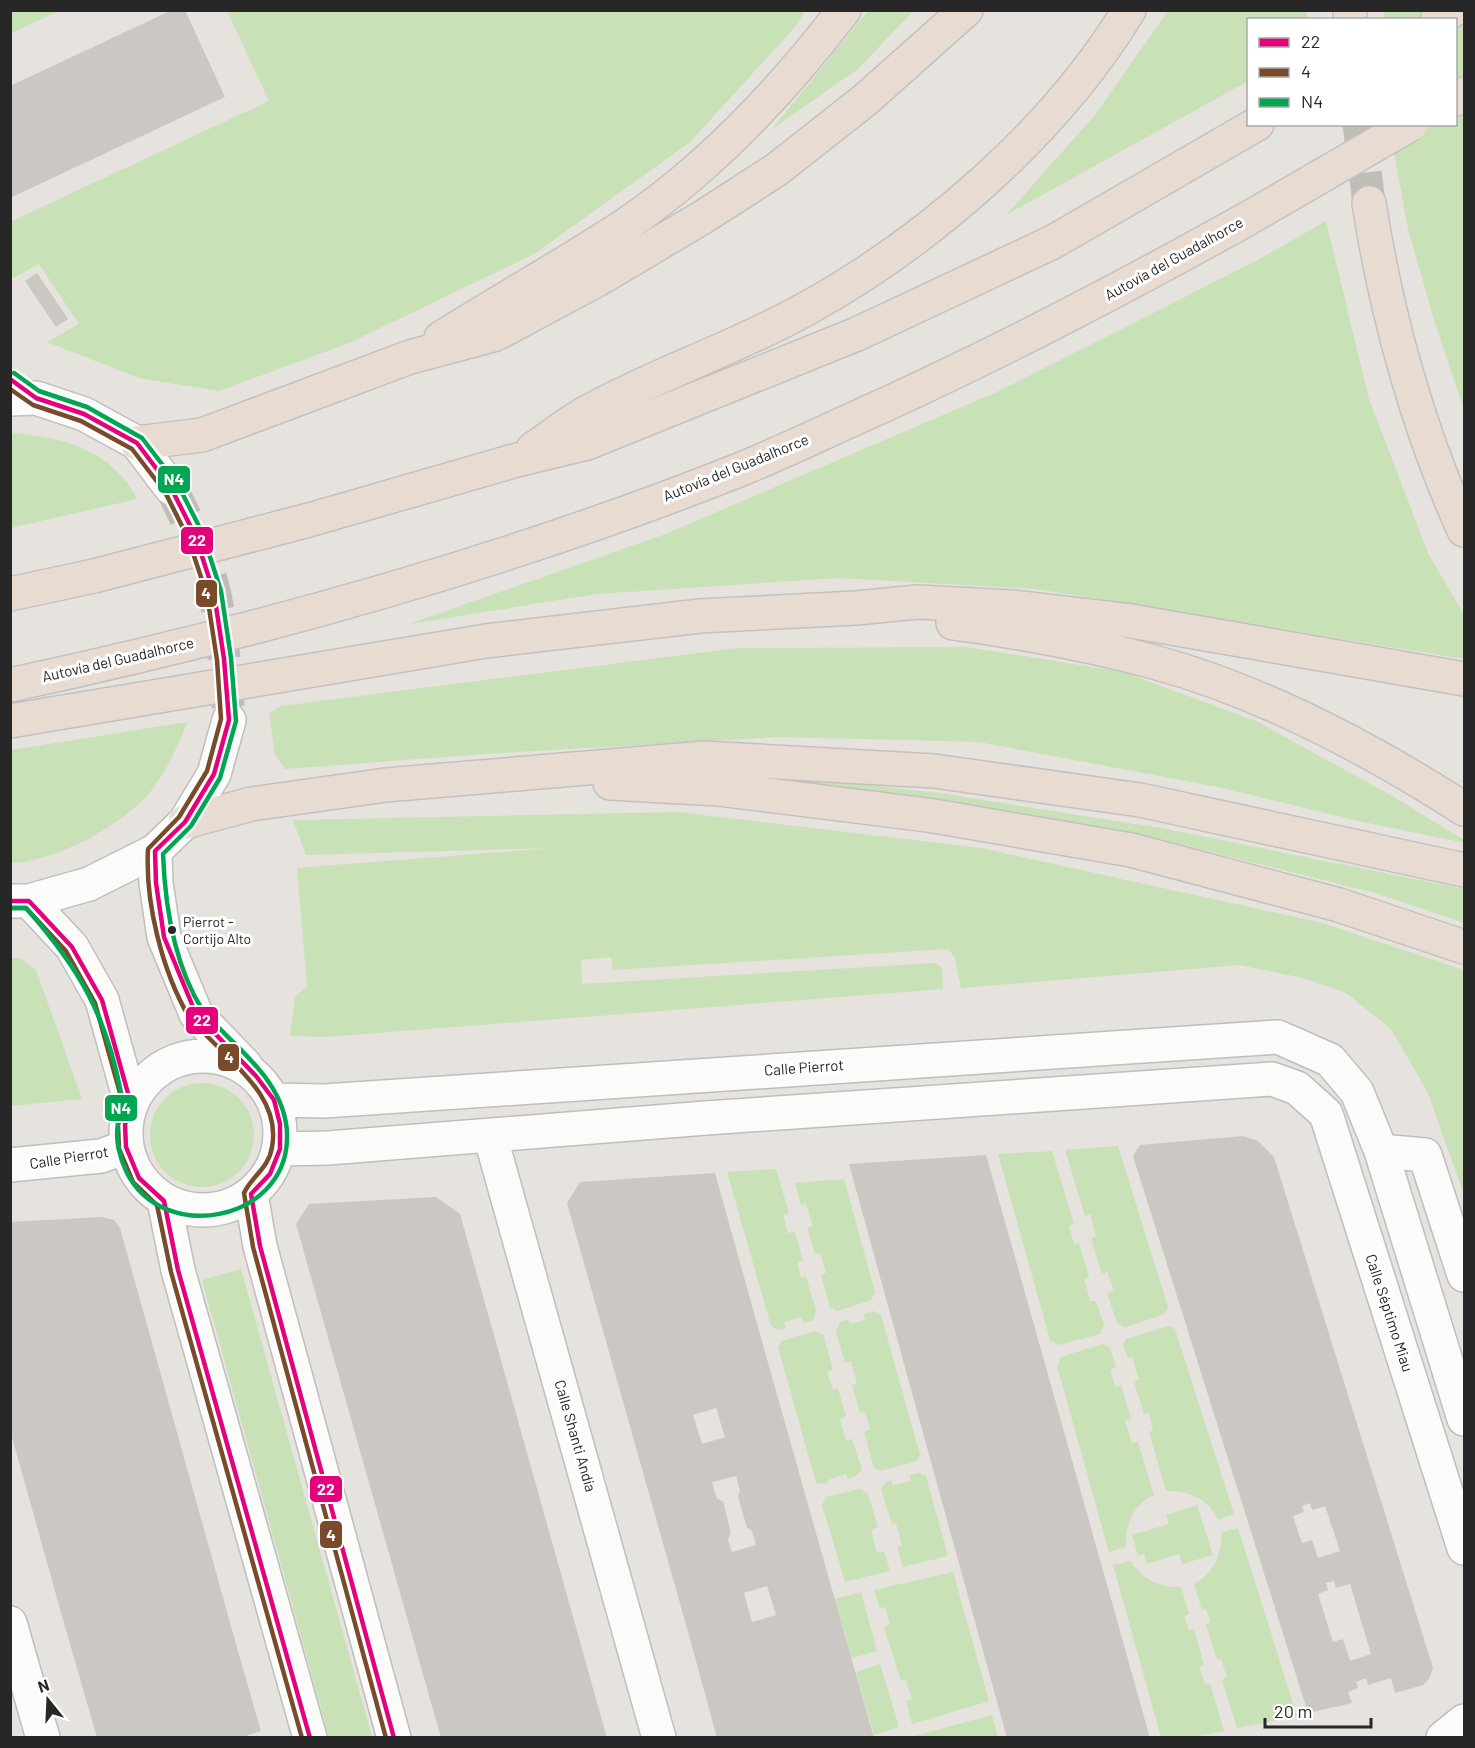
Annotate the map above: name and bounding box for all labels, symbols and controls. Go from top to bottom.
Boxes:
legend [1247,18,1457,126]
text: 22 [1301,30,1320,52]
text: 4 [1301,60,1311,82]
text: N4 [1301,90,1323,112]
street label: Autovía del Guadalhorce [1101,213,1246,304]
street label: Autovía del Guadalhorce [660,430,811,505]
line badge: N4 [157,465,191,494]
text: N4 [164,469,184,488]
line badge: 22 [180,526,214,555]
text: 22 [188,530,206,549]
line badge: 4 [195,579,218,608]
text: 4 [201,583,211,602]
street label: Autovía del Guadalhorce [40,633,195,685]
place label: Pierrot - Cortijo Alto [183,913,251,947]
marker: Pierrot - Cortijo Alto [166,924,178,936]
line badge: 22 [185,1006,219,1035]
text: 22 [193,1010,211,1029]
line badge: 4 [217,1043,240,1072]
text: 4 [224,1047,234,1066]
street label: Calle Pierrot [764,1055,844,1079]
line badge: N4 [104,1094,138,1122]
text: N4 [111,1098,131,1117]
street label: Calle Pierrot [28,1142,110,1172]
street label: Calle Séptimo Miau [1362,1252,1417,1374]
street label: Calle Shanti Andía [551,1378,601,1494]
line badge: 22 [309,1475,343,1503]
text: 22 [317,1479,335,1498]
line badge: 4 [319,1520,343,1549]
text: 4 [326,1525,336,1544]
north arrow [18,1670,78,1730]
text: N [35,1675,51,1696]
scale bar [1265,1691,1372,1729]
text: 20 m [1274,1700,1312,1722]

